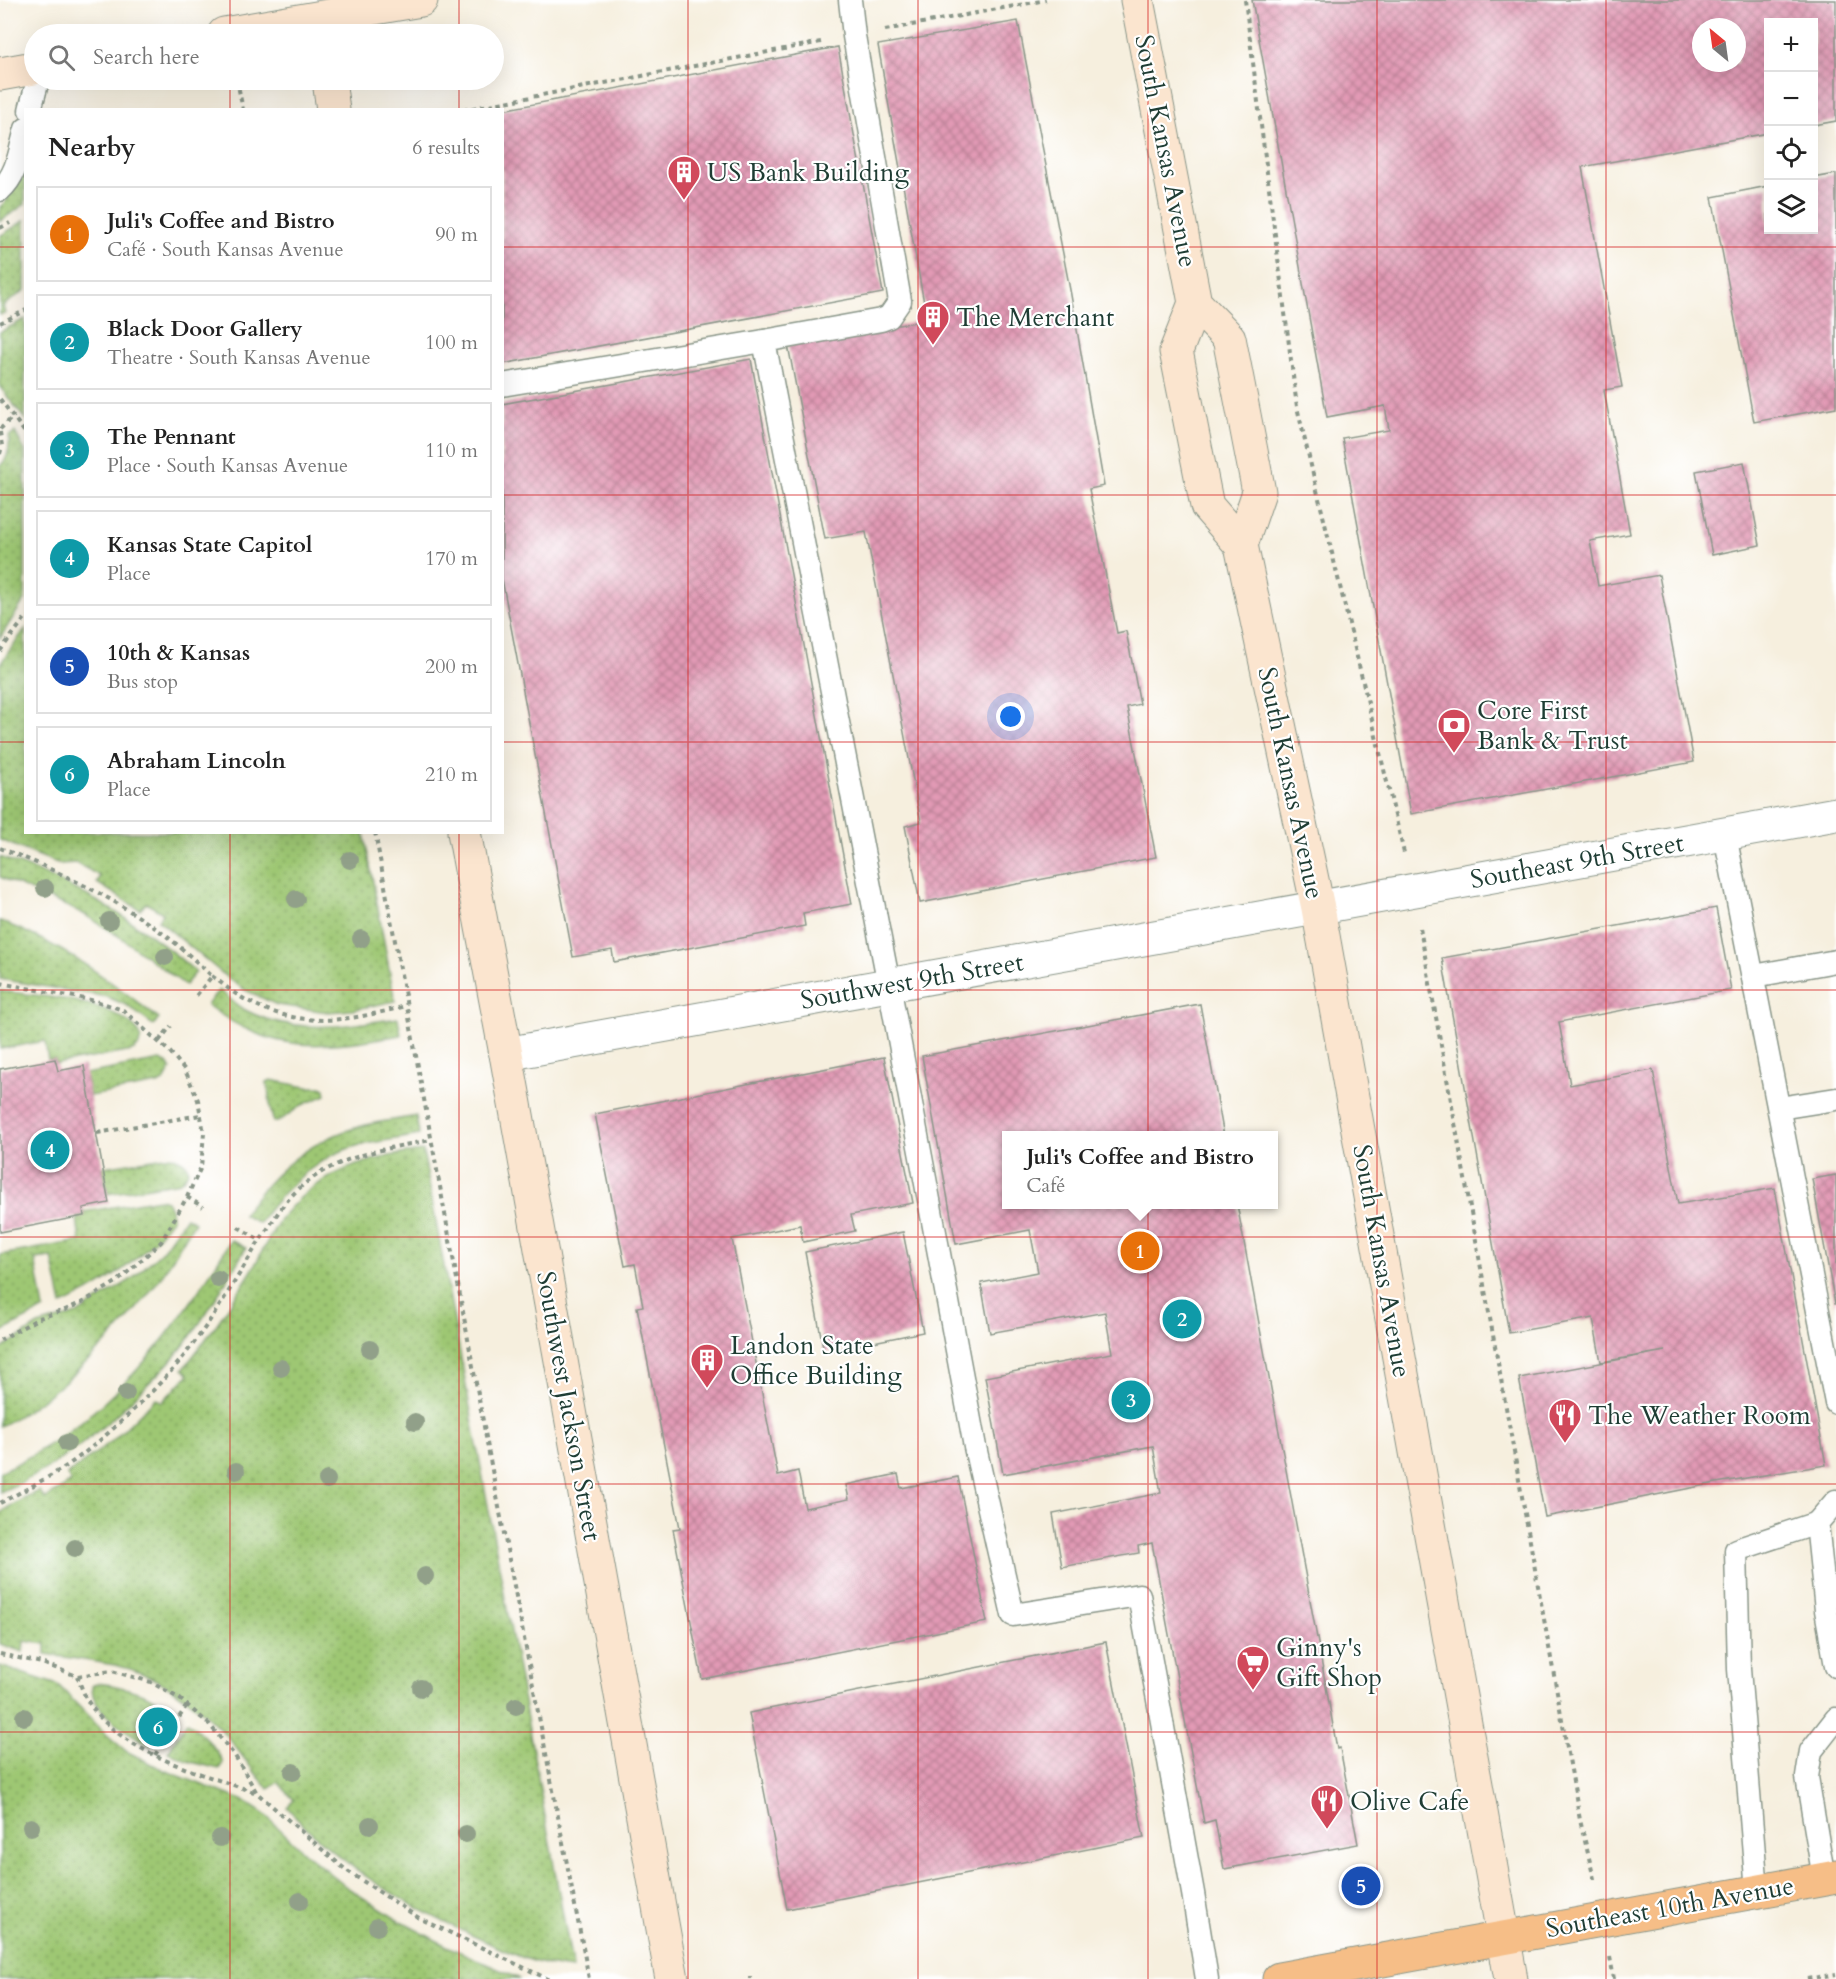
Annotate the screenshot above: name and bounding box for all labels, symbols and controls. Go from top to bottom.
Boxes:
north arrow [1692,18,1746,72]
map controls [1764,18,1818,234]
button: + [1764,18,1818,72]
search box [24,24,504,90]
street label: South Kansas Avenue [1126,32,1206,270]
icon: search [45,41,78,74]
text: Search here [93,42,200,72]
button: − [1764,72,1818,126]
button: locate [1764,126,1818,180]
text: Nearby [48,130,136,165]
text: 6 results [412,134,480,161]
building icon: US Bank Building [666,154,702,201]
place label: US Bank Building [707,155,910,190]
button: layers [1764,180,1818,234]
text: Juli's Coffee and Bistro [107,206,335,236]
text: 1 [64,221,75,248]
text: 90 m [435,221,478,248]
text: Café · South Kansas Avenue [107,236,344,263]
building icon: The Merchant [915,299,951,346]
place label: The Merchant [956,300,1114,335]
text: Black Door Gallery [107,314,303,344]
text: 2 [64,329,75,356]
text: 100 m [425,329,478,356]
text: Theatre · South Kansas Avenue [107,344,371,371]
text: The Pennant [107,422,236,452]
text: 3 [64,437,75,464]
text: 110 m [425,437,478,464]
text: Place · South Kansas Avenue [107,452,348,479]
text: Kansas State Capitol [107,530,312,560]
text: 4 [64,545,75,572]
text: 170 m [425,545,478,572]
text: Place [107,560,151,587]
text: 10th & Kansas [107,638,250,668]
text: 5 [64,653,75,680]
text: 200 m [425,653,478,680]
street label: South Kansas Avenue [1249,664,1333,902]
text: Bus stop [107,668,178,695]
place label: Core First Bank & Trust [1477,693,1628,758]
your location [996,702,1025,731]
bank icon: Core First Bank & Trust [1436,707,1472,754]
text: Abraham Lincoln [107,746,286,776]
text: 6 [64,761,75,788]
text: 210 m [425,761,478,788]
text: Place [107,776,151,803]
street label: Southeast 9th Street [1468,825,1686,897]
street label: Southwest 9th Street [798,944,1026,1018]
pin: 4 [31,1128,70,1172]
popup [1002,1131,1278,1209]
text: Juli's Coffee and Bistro [1026,1142,1254,1172]
street label: South Kansas Avenue [1344,1142,1420,1380]
text: Café [1026,1172,1065,1199]
pin: 1 [1120,1228,1160,1274]
street label: Southwest Jackson Street [528,1268,610,1544]
pin: 2 [1162,1296,1202,1342]
place label: Landon State Office Building [730,1328,902,1393]
building icon: Landon State Office Building [689,1342,725,1389]
pin: 3 [1112,1378,1150,1422]
restaurant icon: The Weather Room [1547,1397,1583,1444]
place label: The Weather Room [1588,1398,1811,1433]
place label: Ginny's Gift Shop [1276,1630,1382,1695]
supermarket icon: Ginny's Gift Shop [1235,1644,1271,1691]
pin: 6 [138,1704,178,1750]
restaurant icon: Olive Cafe [1309,1783,1345,1830]
place label: Olive Cafe [1350,1784,1469,1819]
pin: 5 [1342,1864,1380,1908]
street label: Southeast 10th Avenue [1543,1868,1797,1946]

